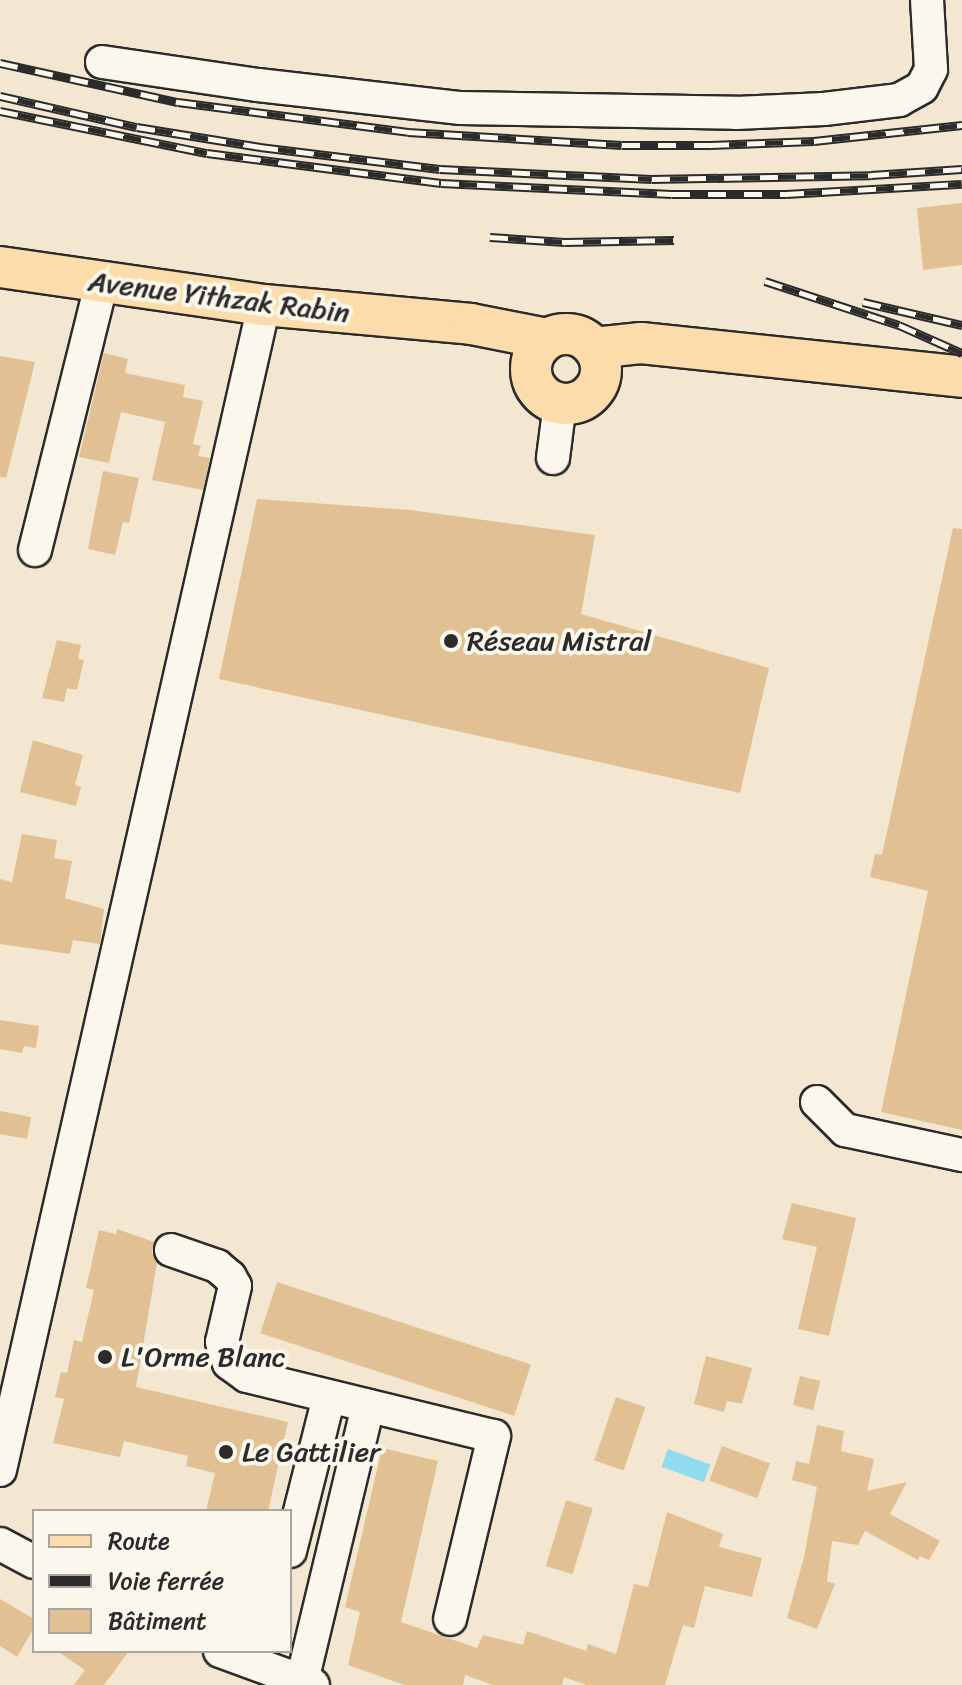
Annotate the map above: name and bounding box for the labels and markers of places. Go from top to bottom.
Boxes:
place label: Réseau Mistral [467,624,651,658]
marker: Réseau Mistral [442,632,460,650]
place label: L'Orme Blanc [121,1340,286,1374]
marker: L'Orme Blanc [96,1348,114,1366]
place label: Le Gattilier [242,1435,381,1469]
marker: Le Gattilier [217,1443,235,1461]

